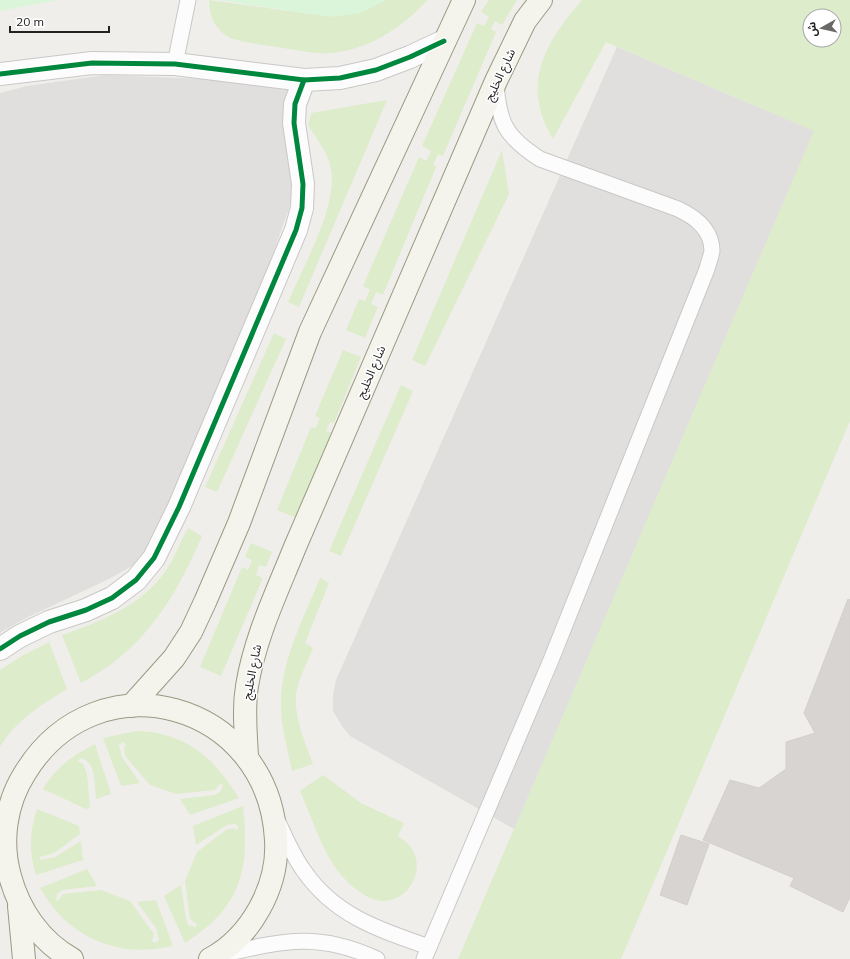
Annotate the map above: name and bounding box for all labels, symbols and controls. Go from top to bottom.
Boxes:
scale bar [10,8,109,34]
north arrow [802,8,842,48]
text: 20 m [16,14,44,29]
text: ش [804,21,820,38]
street label: شارع الخليج [481,46,520,104]
street label: شارع الخليج [353,343,390,401]
street label: شارع الخليج [239,643,266,701]

